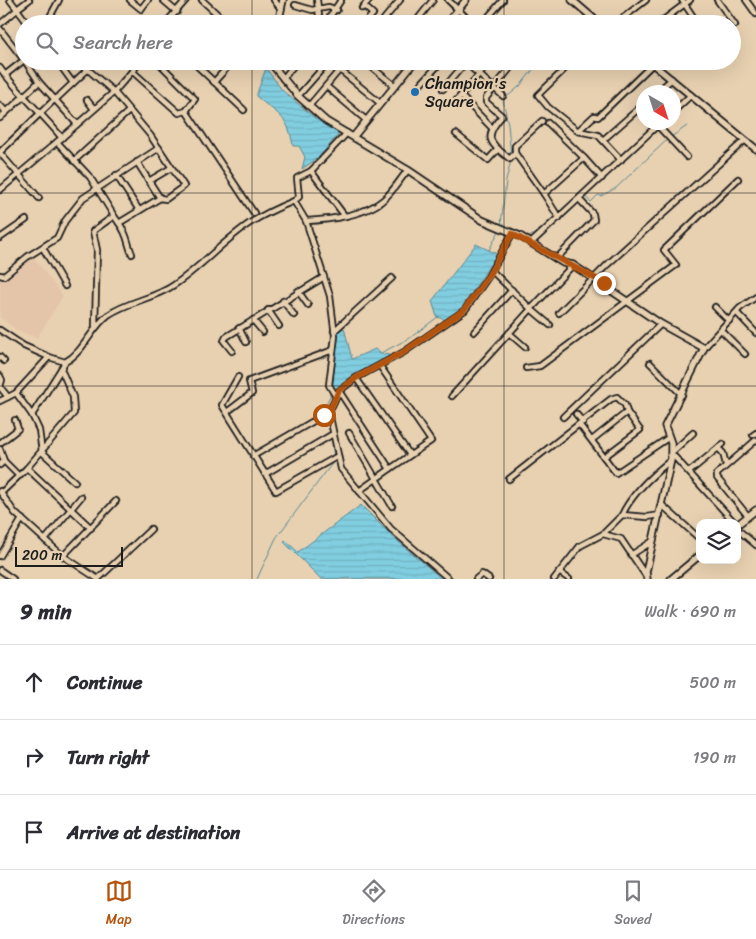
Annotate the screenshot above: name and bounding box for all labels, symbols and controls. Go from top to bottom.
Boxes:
search box [15,15,741,70]
text: Search here [73,26,173,59]
icon: search [33,29,61,57]
place label: Champion's Square [425,69,507,116]
north arrow [636,85,681,130]
marker: Champion's Square [409,86,421,98]
route end [593,272,616,295]
route start [313,404,336,427]
map controls [696,519,741,564]
button: layers [696,519,741,564]
text: 200 m [22,543,62,568]
scale bar [15,544,122,567]
text: 9 min [20,593,72,631]
text: Walk · 690 m [644,597,736,626]
text: Continue [67,666,143,699]
icon: ahead [20,668,48,696]
text: 500 m [690,668,736,697]
text: Turn right [67,741,149,774]
icon: right [20,743,48,771]
text: 190 m [693,743,736,772]
text: Arrive at destination [67,816,240,849]
icon: arrive [20,818,48,846]
tab: Map [105,877,133,932]
tab: Directions [342,877,405,932]
tab: Saved [614,877,651,932]

